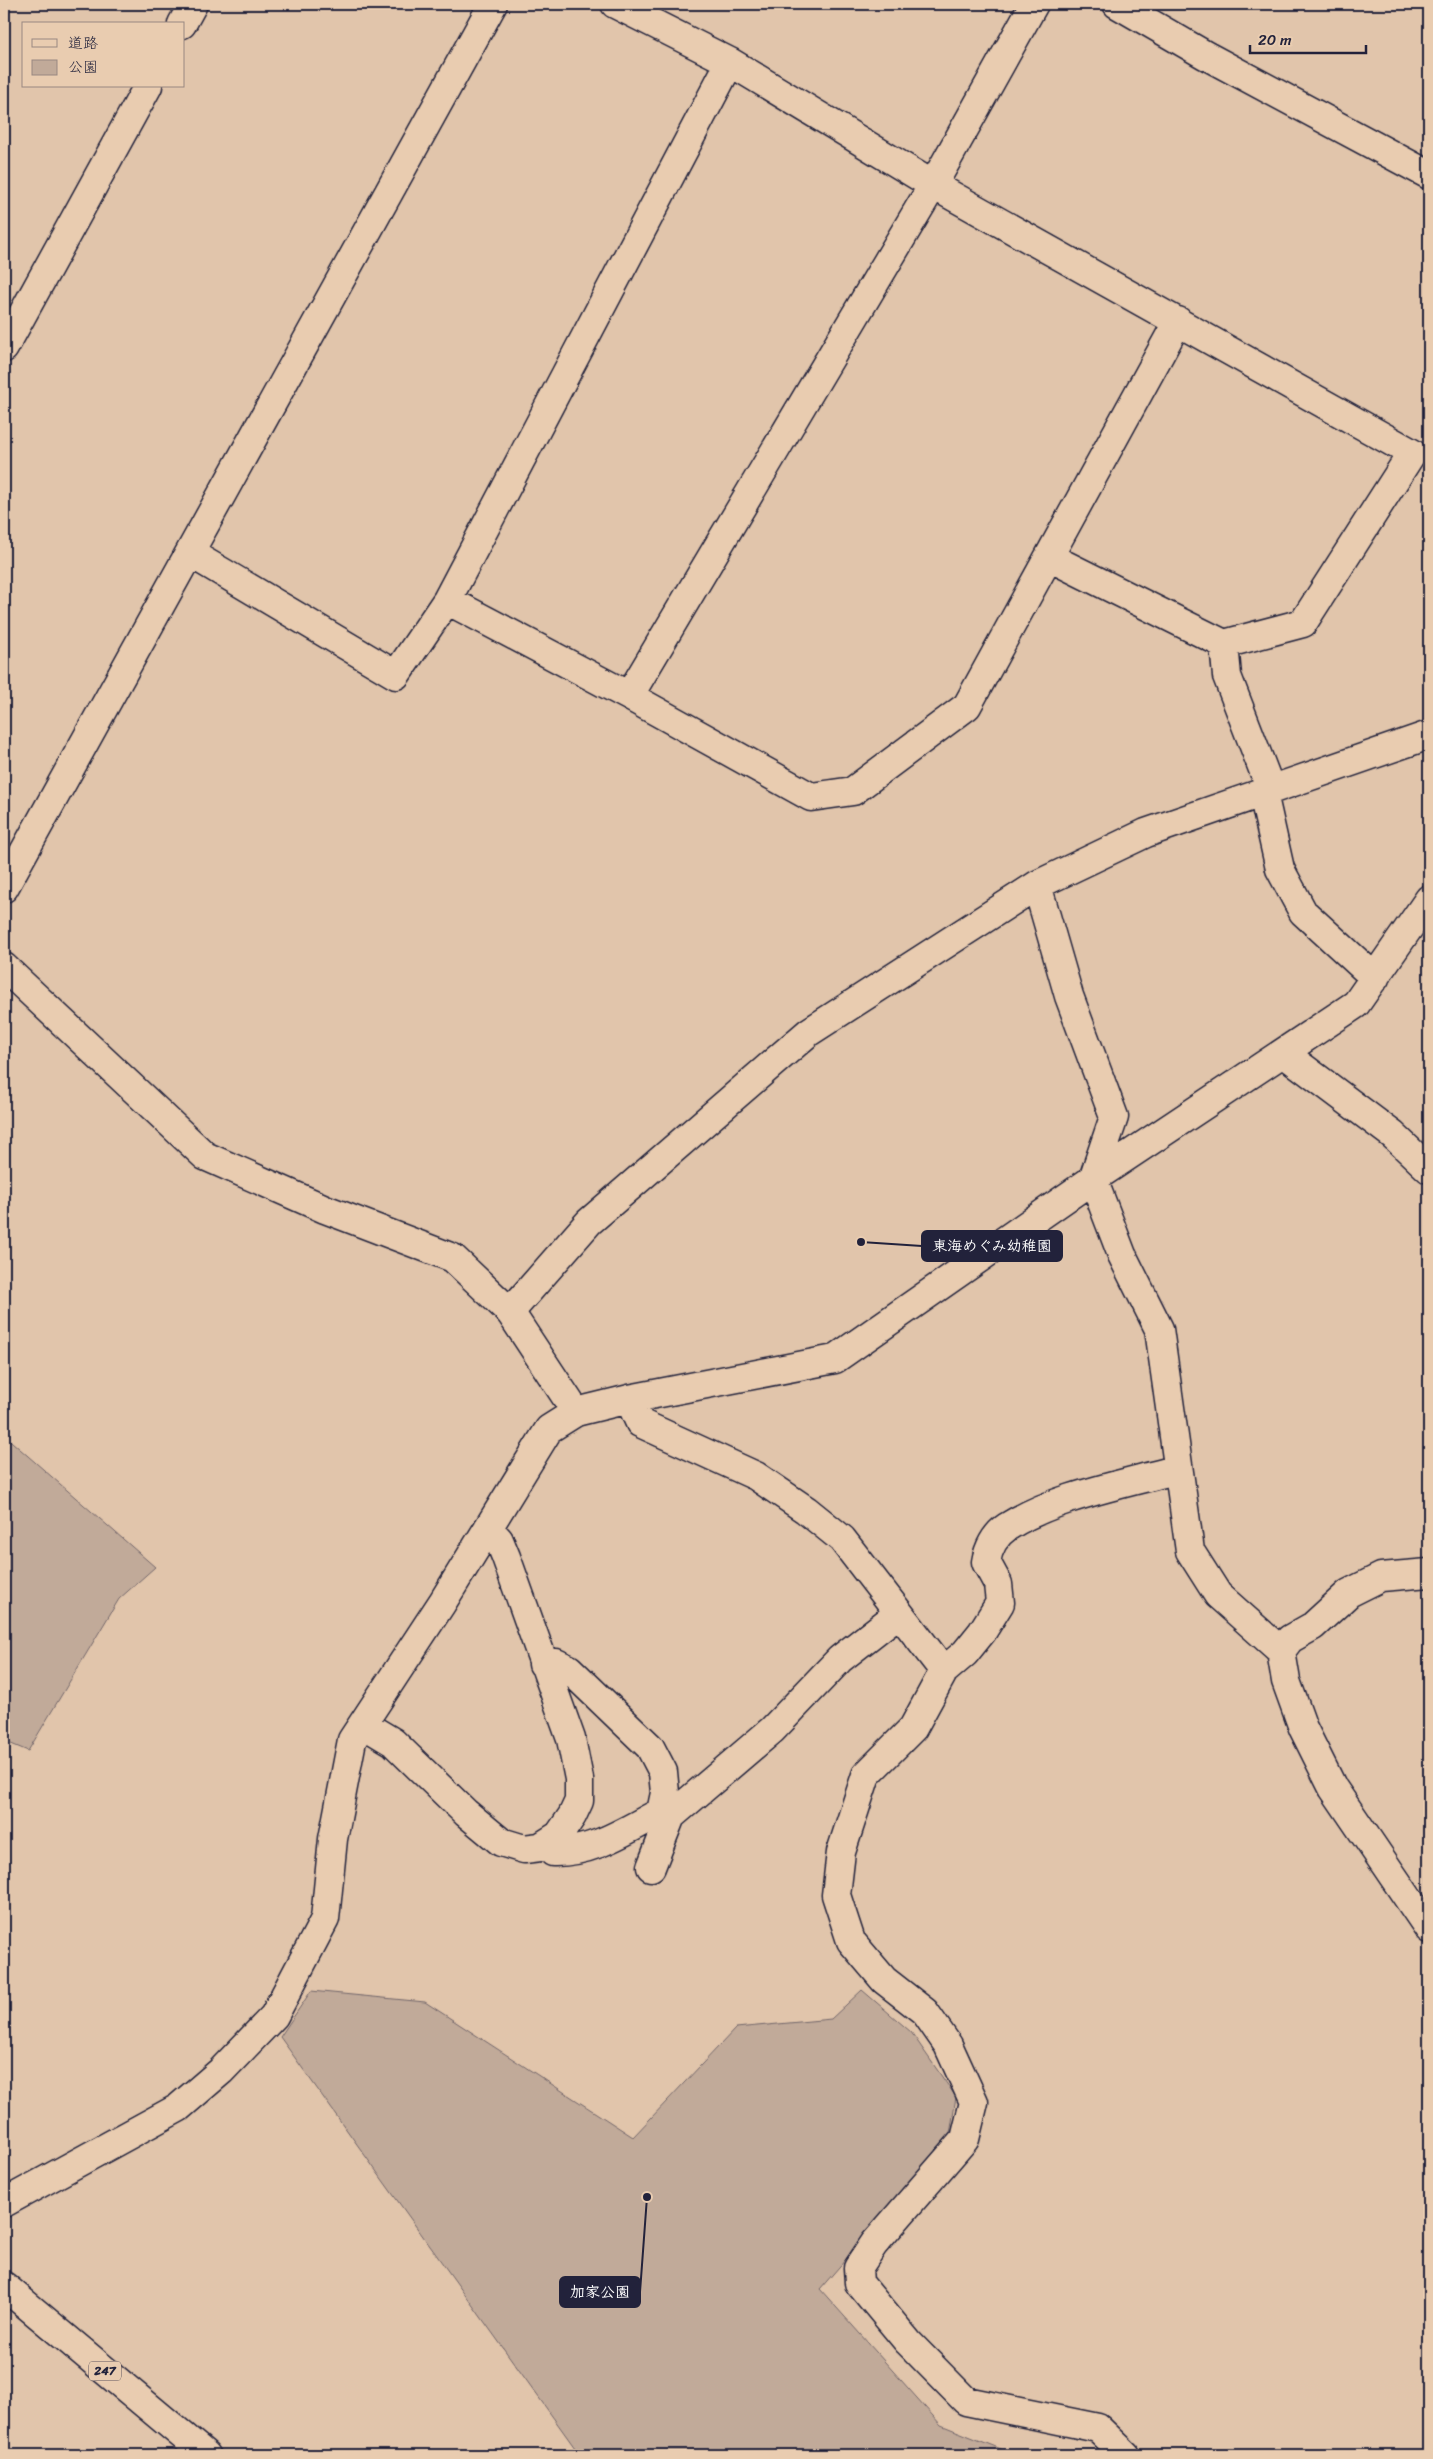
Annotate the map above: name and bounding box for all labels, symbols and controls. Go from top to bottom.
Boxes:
legend [22,22,185,88]
scale bar [1250,22,1367,54]
text: 20 m [1258,27,1292,53]
text: 道路 [68,30,98,56]
text: 公園 [68,54,98,80]
callout: 東海めぐみ幼稚園 [922,1231,1062,1261]
text: 東海めぐみ幼稚園 [932,1233,1052,1259]
callout: 加家公園 [560,2277,640,2307]
text: 加家公園 [570,2279,630,2305]
road number: 247 [89,2362,121,2380]

